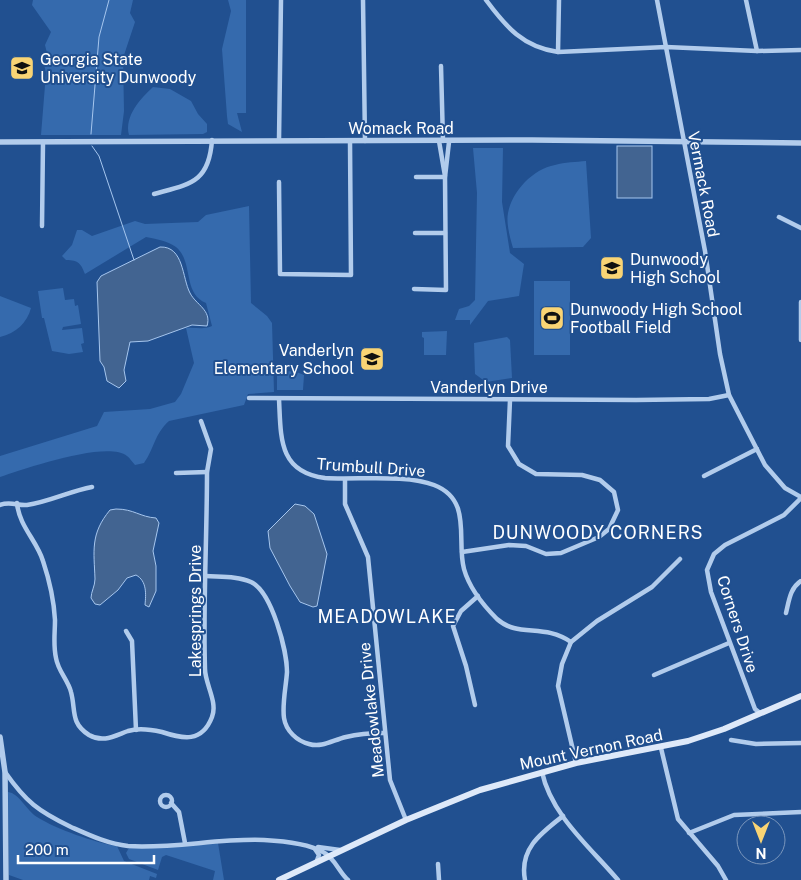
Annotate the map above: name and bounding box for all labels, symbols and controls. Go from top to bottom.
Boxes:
place label: Georgia State University Dunwoody [40,50,197,87]
school or university icon: Georgia State University Dunwoody [9,55,35,81]
street label: Womack Road [348,119,454,138]
street label: Vermack Road [684,130,723,239]
place label: Dunwoody High School [630,250,721,287]
school or university icon: Dunwoody High School [599,255,625,281]
place label: Dunwoody High School Football Field [570,300,743,337]
sports icon: Dunwoody High School Football Field [539,305,565,331]
place label: Vanderlyn Elementary School [214,341,354,378]
school or university icon: Vanderlyn Elementary School [359,346,385,372]
street label: Vanderlyn Drive [430,378,548,397]
street label: Trumbull Drive [316,454,426,481]
district label: DUNWOODY CORNERS [492,522,704,543]
street label: Lakesprings Drive [186,545,205,677]
street label: Corners Drive [713,573,762,675]
district label: MEADOWLAKE [317,606,457,627]
street label: Meadowlake Drive [355,641,388,779]
street label: Mount Vernon Road [518,725,664,774]
north arrow [736,815,786,865]
scale bar [18,832,154,864]
text: 200 m [25,841,69,858]
text: N [756,845,766,861]

